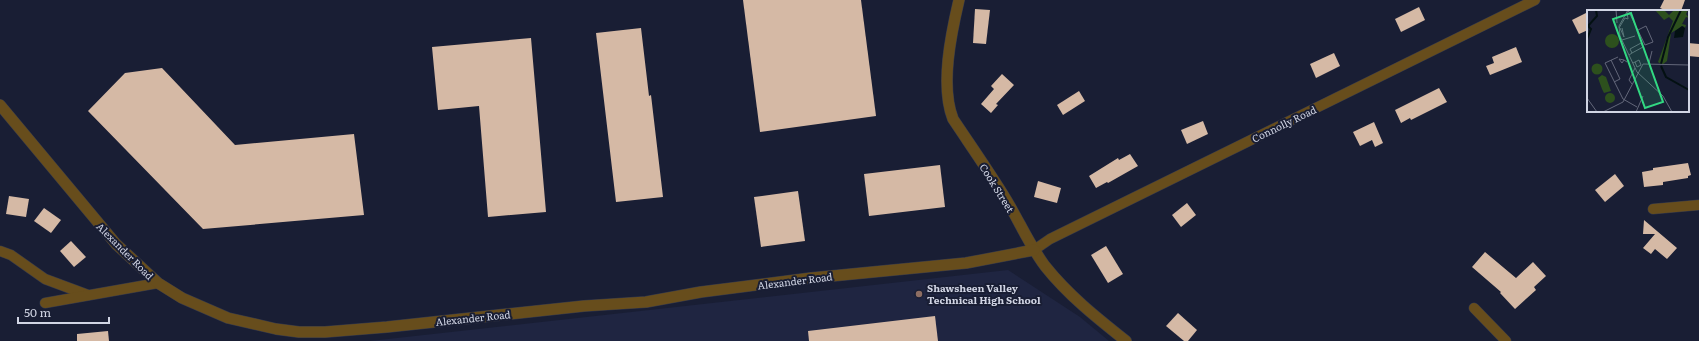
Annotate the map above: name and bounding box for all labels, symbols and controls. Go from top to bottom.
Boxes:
inset map [1587,10,1689,112]
street label: Connolly Road [1249,101,1318,146]
street label: Cook Street [976,160,1018,215]
street label: Alexander Road [93,219,157,283]
street label: Alexander Road [757,268,833,293]
place label: Shawsheen Valley Technical High School [927,280,1041,307]
marker: Shawsheen Valley Technical High School [914,289,924,299]
scale bar [18,299,109,325]
text: 50 m [24,303,51,321]
street label: Alexander Road [435,306,511,329]

